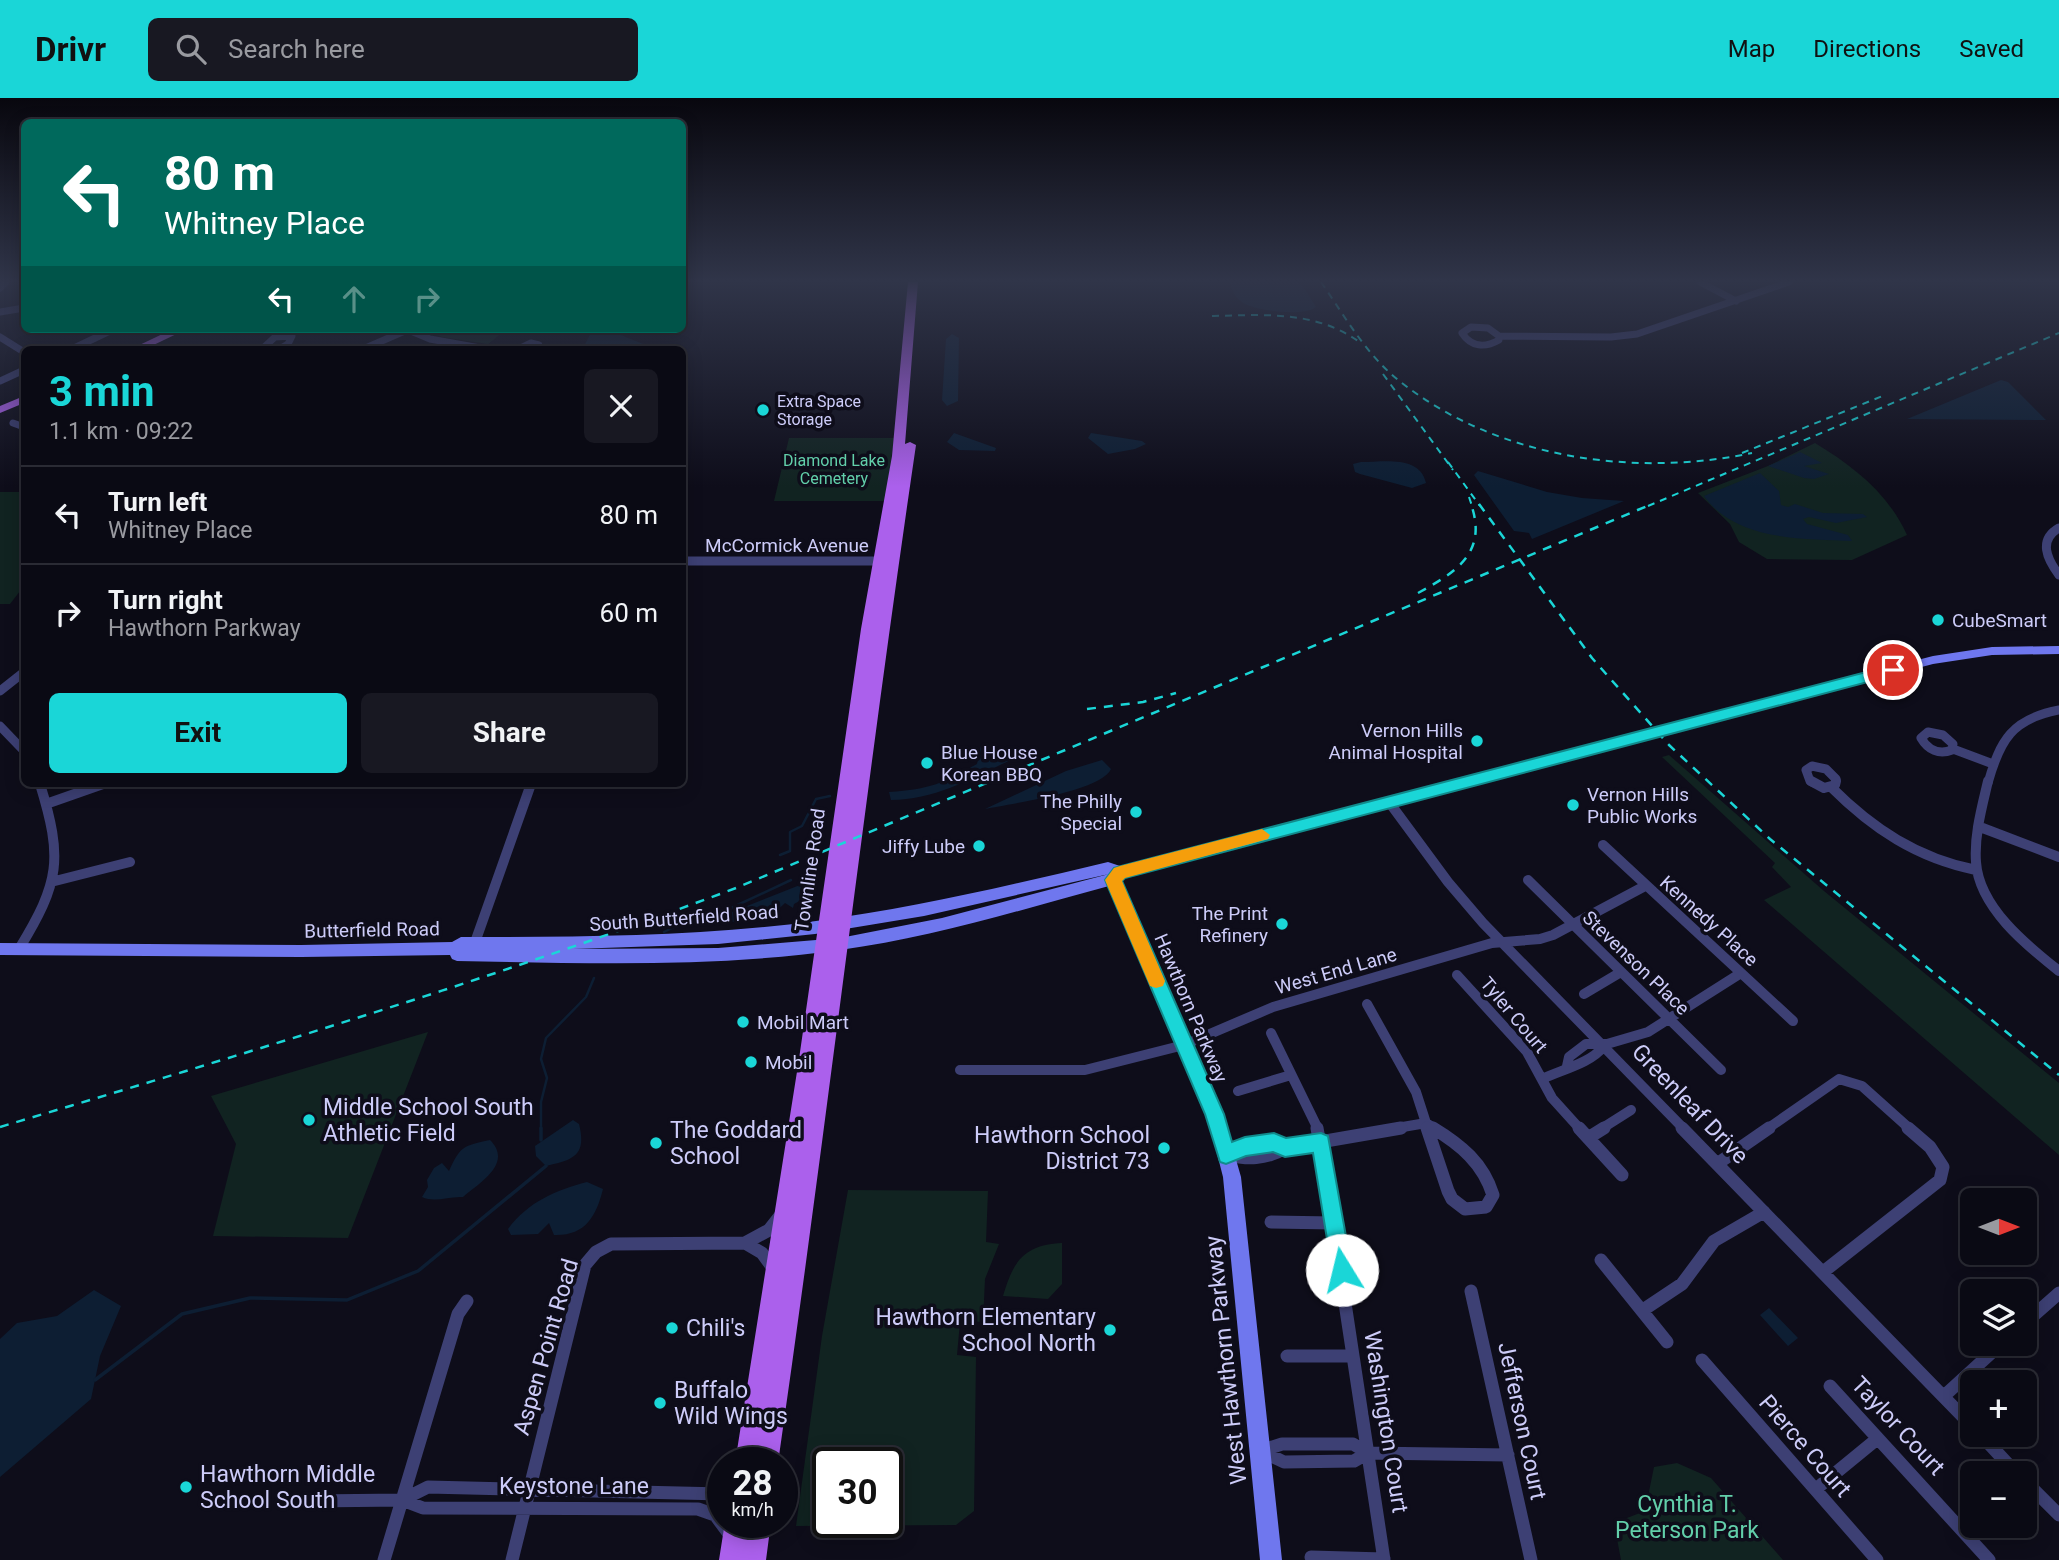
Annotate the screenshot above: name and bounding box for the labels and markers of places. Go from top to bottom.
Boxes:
place label: Extra Space Storage [777,392,861,429]
marker: Extra Space Storage [755,402,771,418]
place label: CubeSmart [1952,609,2047,632]
marker: CubeSmart [1930,612,1946,628]
pin [1863,640,1923,700]
place label: Vernon Hills Animal Hospital [1329,719,1463,764]
marker: Vernon Hills Animal Hospital [1469,733,1485,749]
place label: Blue House Korean BBQ [941,741,1042,786]
marker: Blue House Korean BBQ [919,755,935,771]
place label: Vernon Hills Public Works [1587,783,1697,828]
place label: The Philly Special [1040,790,1122,835]
marker: Vernon Hills Public Works [1565,797,1581,813]
marker: The Philly Special [1128,804,1144,820]
place label: Jiffy Lube [882,835,965,858]
marker: Jiffy Lube [971,838,987,854]
place label: The Print Refinery [1192,902,1268,947]
marker: The Print Refinery [1274,916,1290,932]
place label: Mobil Mart [757,1011,849,1034]
marker: Mobil Mart [735,1014,751,1030]
place label: Mobil [765,1051,812,1074]
marker: Mobil [743,1054,759,1070]
place label: Middle School South Athletic Field [323,1094,534,1147]
marker: Middle School South Athletic Field [301,1112,317,1128]
place label: The Goddard School [670,1117,802,1170]
place label: Hawthorn School District 73 [974,1122,1150,1175]
marker: The Goddard School [648,1135,664,1151]
marker: Hawthorn School District 73 [1156,1140,1172,1156]
place label: Hawthorn Elementary School North [875,1304,1096,1357]
place label: Chili's [686,1315,745,1342]
marker: Chili's [664,1320,680,1336]
marker: Hawthorn Elementary School North [1102,1322,1118,1338]
place label: Buffalo Wild Wings [674,1377,788,1430]
marker: Buffalo Wild Wings [652,1395,668,1411]
place label: Hawthorn Middle School South [200,1461,375,1514]
marker: Hawthorn Middle School South [178,1479,194,1495]

